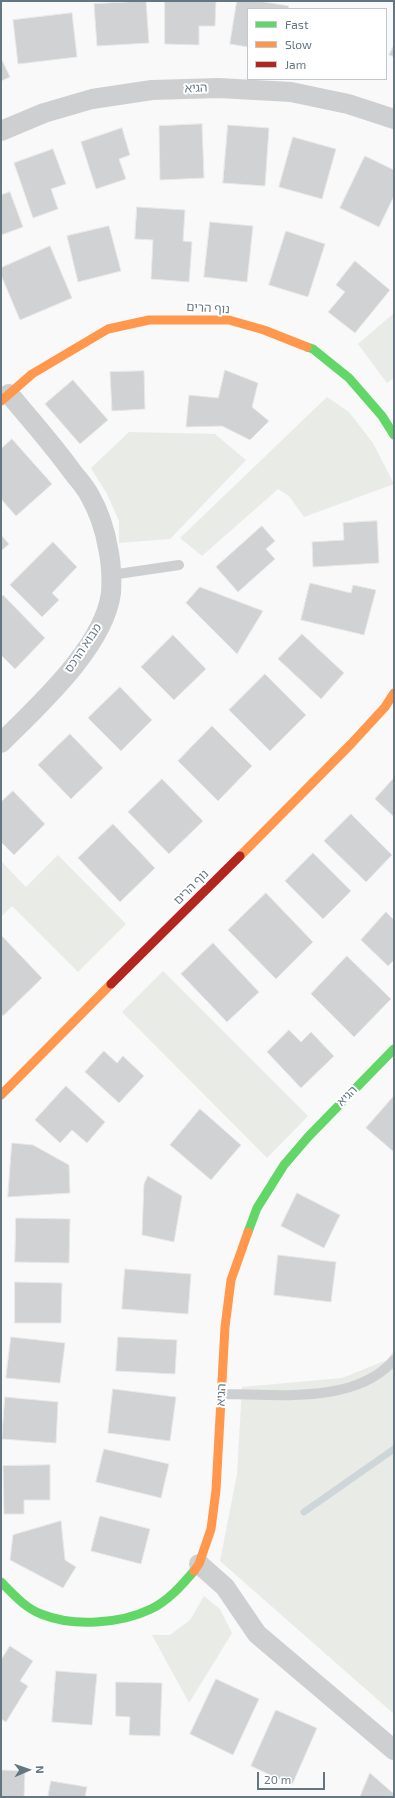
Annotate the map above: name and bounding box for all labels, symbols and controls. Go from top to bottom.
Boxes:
legend [247,8,387,80]
text: Fast [285,17,308,31]
text: Slow [285,37,312,51]
text: Jam [285,57,306,71]
street label: הגיא [184,80,208,96]
street label: נוף הרים [186,300,230,316]
street label: מבוא הרכס [61,621,105,675]
street label: נוף הרים [171,867,211,907]
street label: הגיא [334,1083,360,1109]
street label: הגיא [213,1383,229,1407]
north arrow [8,1750,48,1790]
scale bar [259,1764,327,1790]
text: N [34,1765,47,1774]
text: 20 m [264,1772,291,1786]

